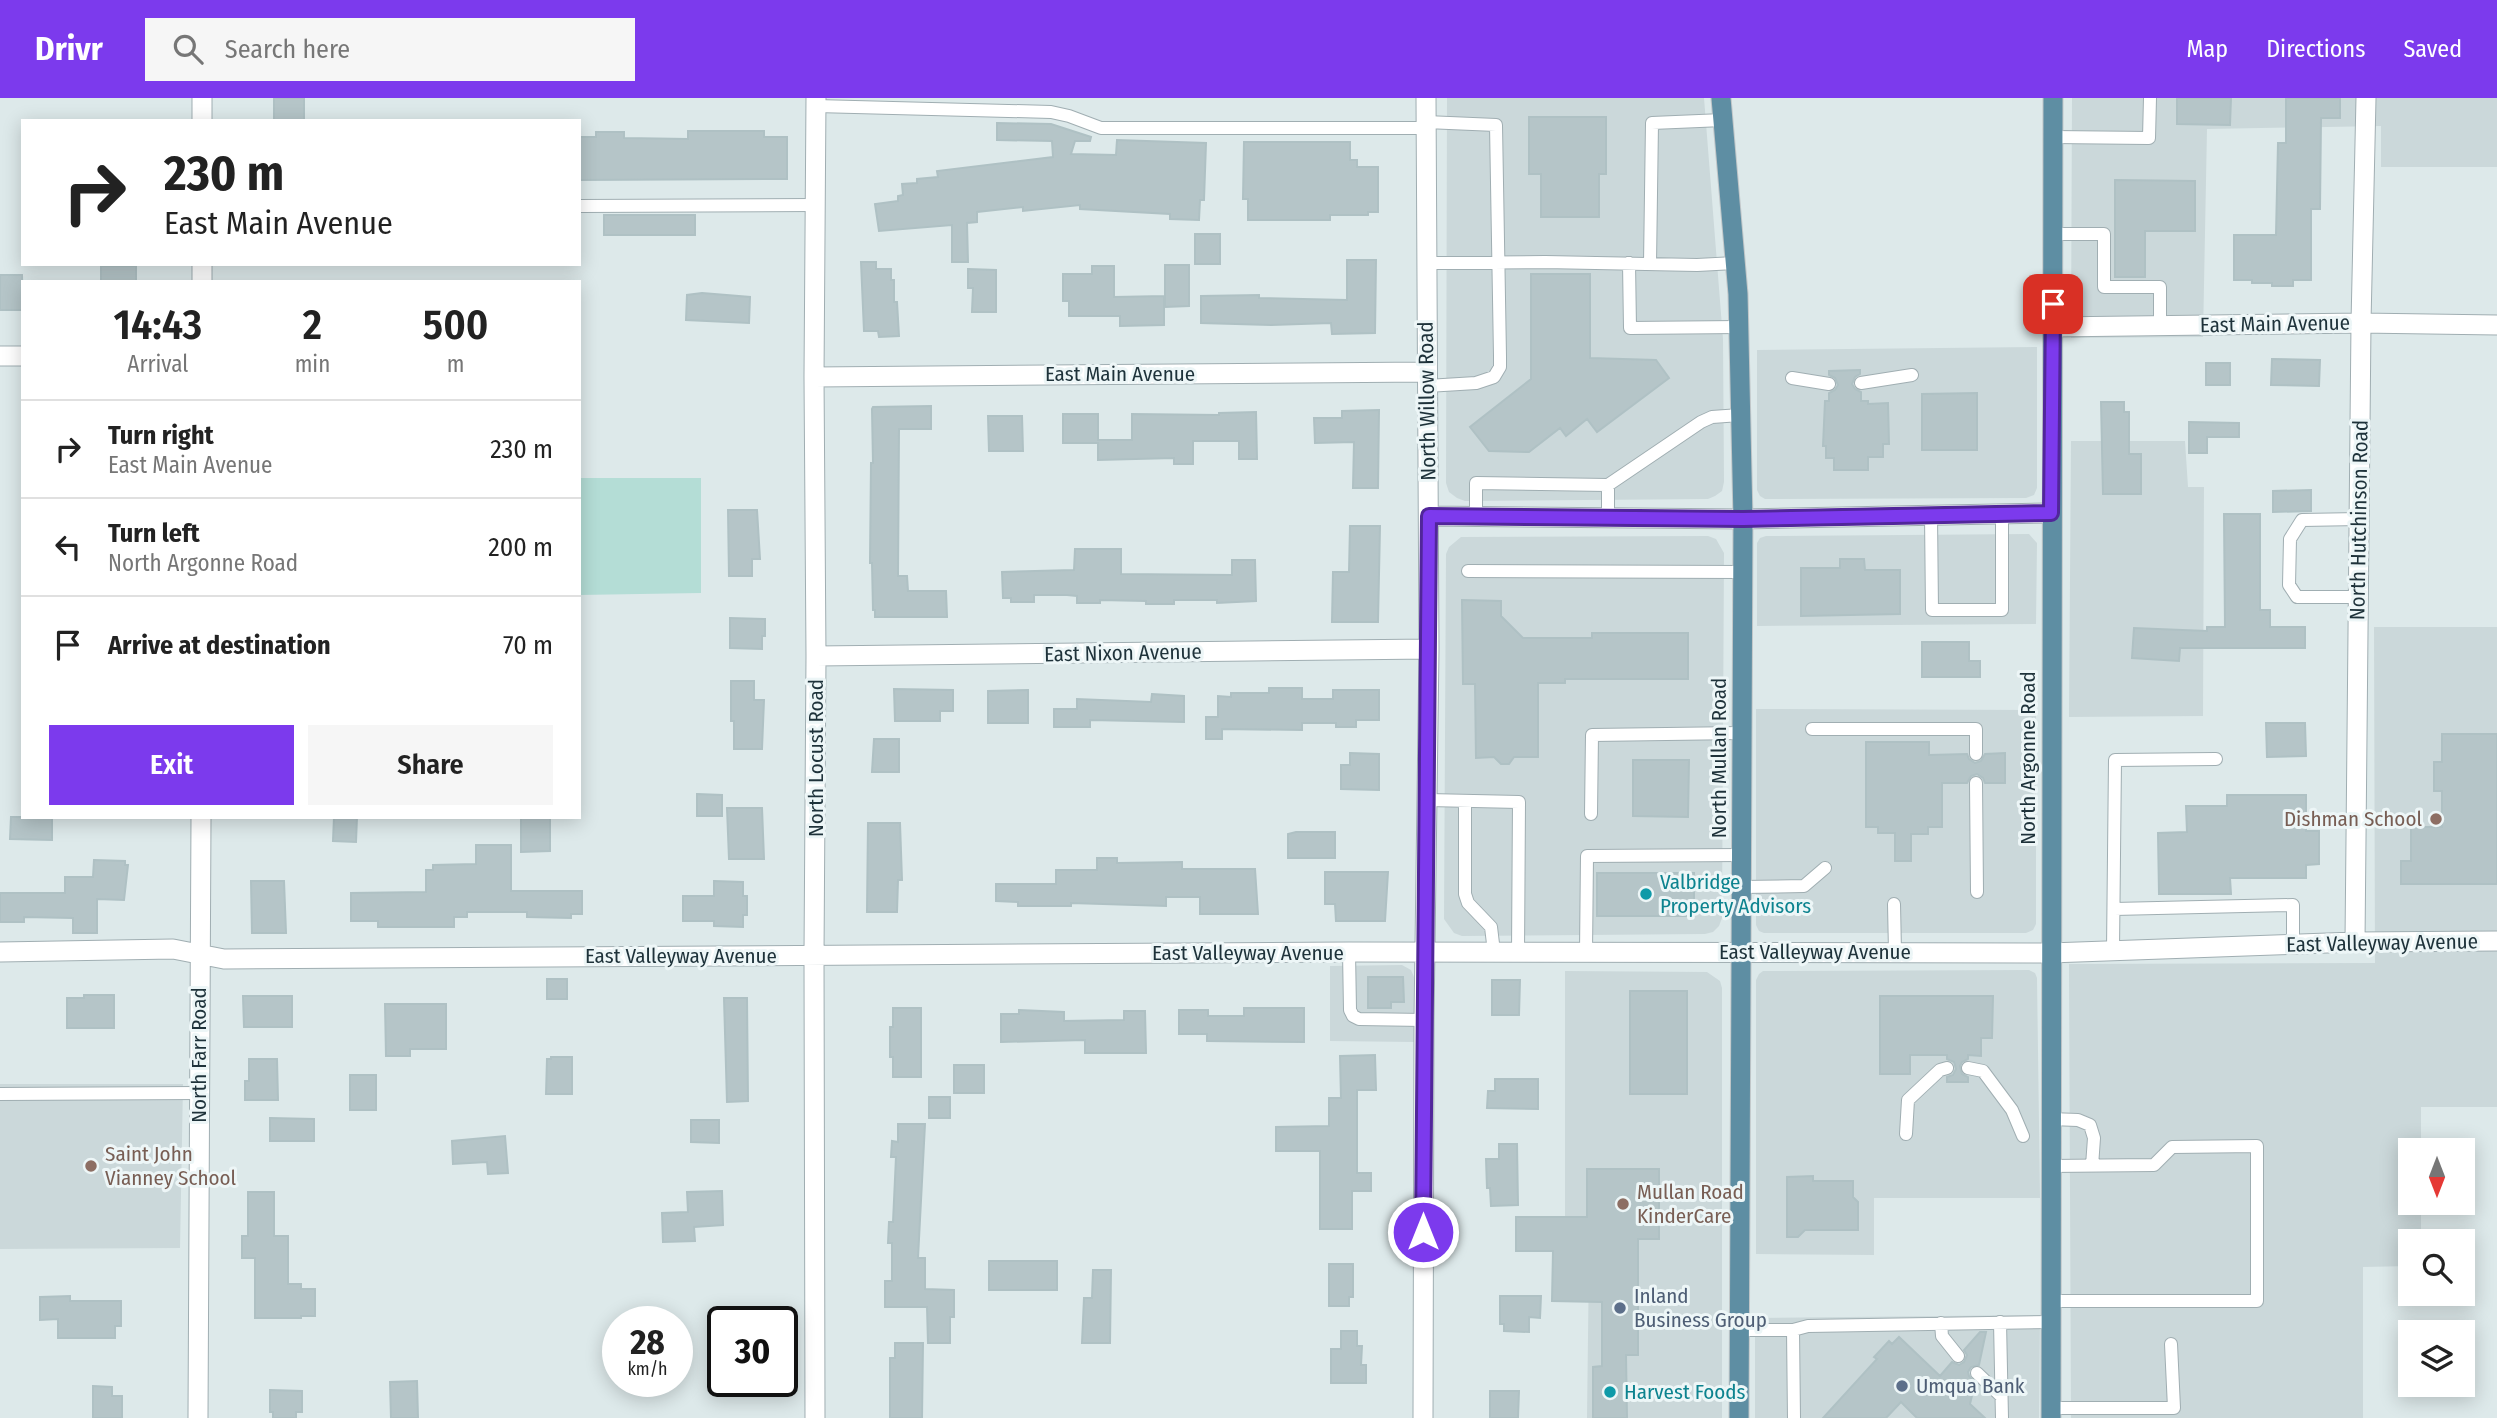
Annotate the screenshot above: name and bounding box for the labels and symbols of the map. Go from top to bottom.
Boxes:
pin [2023,274,2083,334]
street label: East Main Avenue [2200,310,2350,338]
street label: North Willow Road [1413,321,1441,481]
street label: East Main Avenue [1045,361,1195,387]
street label: North Hutchinson Road [2344,420,2374,620]
street label: East Nixon Avenue [1044,639,1202,667]
street label: North Argonne Road [2015,671,2041,845]
street label: North Mullan Road [1706,678,1732,838]
street label: North Locust Road [803,679,829,837]
place label: Dishman School [2284,806,2422,832]
marker: Dishman School [2428,811,2444,827]
place label: Valbridge Property Advisors [1660,869,1811,919]
marker: Valbridge Property Advisors [1638,886,1654,902]
street label: East Valleyway Avenue [2286,928,2478,958]
street label: East Valleyway Avenue [1719,939,1911,965]
street label: East Valleyway Avenue [1152,940,1344,966]
street label: East Valleyway Avenue [585,943,777,969]
street label: North Farr Road [186,987,212,1123]
north arrow [2398,1138,2474,1214]
place label: Saint John Vianney School [105,1141,237,1191]
marker: Saint John Vianney School [83,1158,99,1174]
place label: Mullan Road KinderCare [1637,1179,1744,1229]
position arrow [1386,1195,1460,1269]
marker: Mullan Road KinderCare [1615,1196,1631,1212]
place label: Inland Business Group [1634,1283,1767,1333]
marker: Inland Business Group [1612,1300,1628,1316]
speed limit sign: 30 [707,1306,798,1397]
place label: Umqua Bank [1916,1373,2025,1399]
marker: Umqua Bank [1894,1378,1910,1394]
place label: Harvest Foods [1624,1379,1746,1405]
marker: Harvest Foods [1602,1384,1618,1400]

